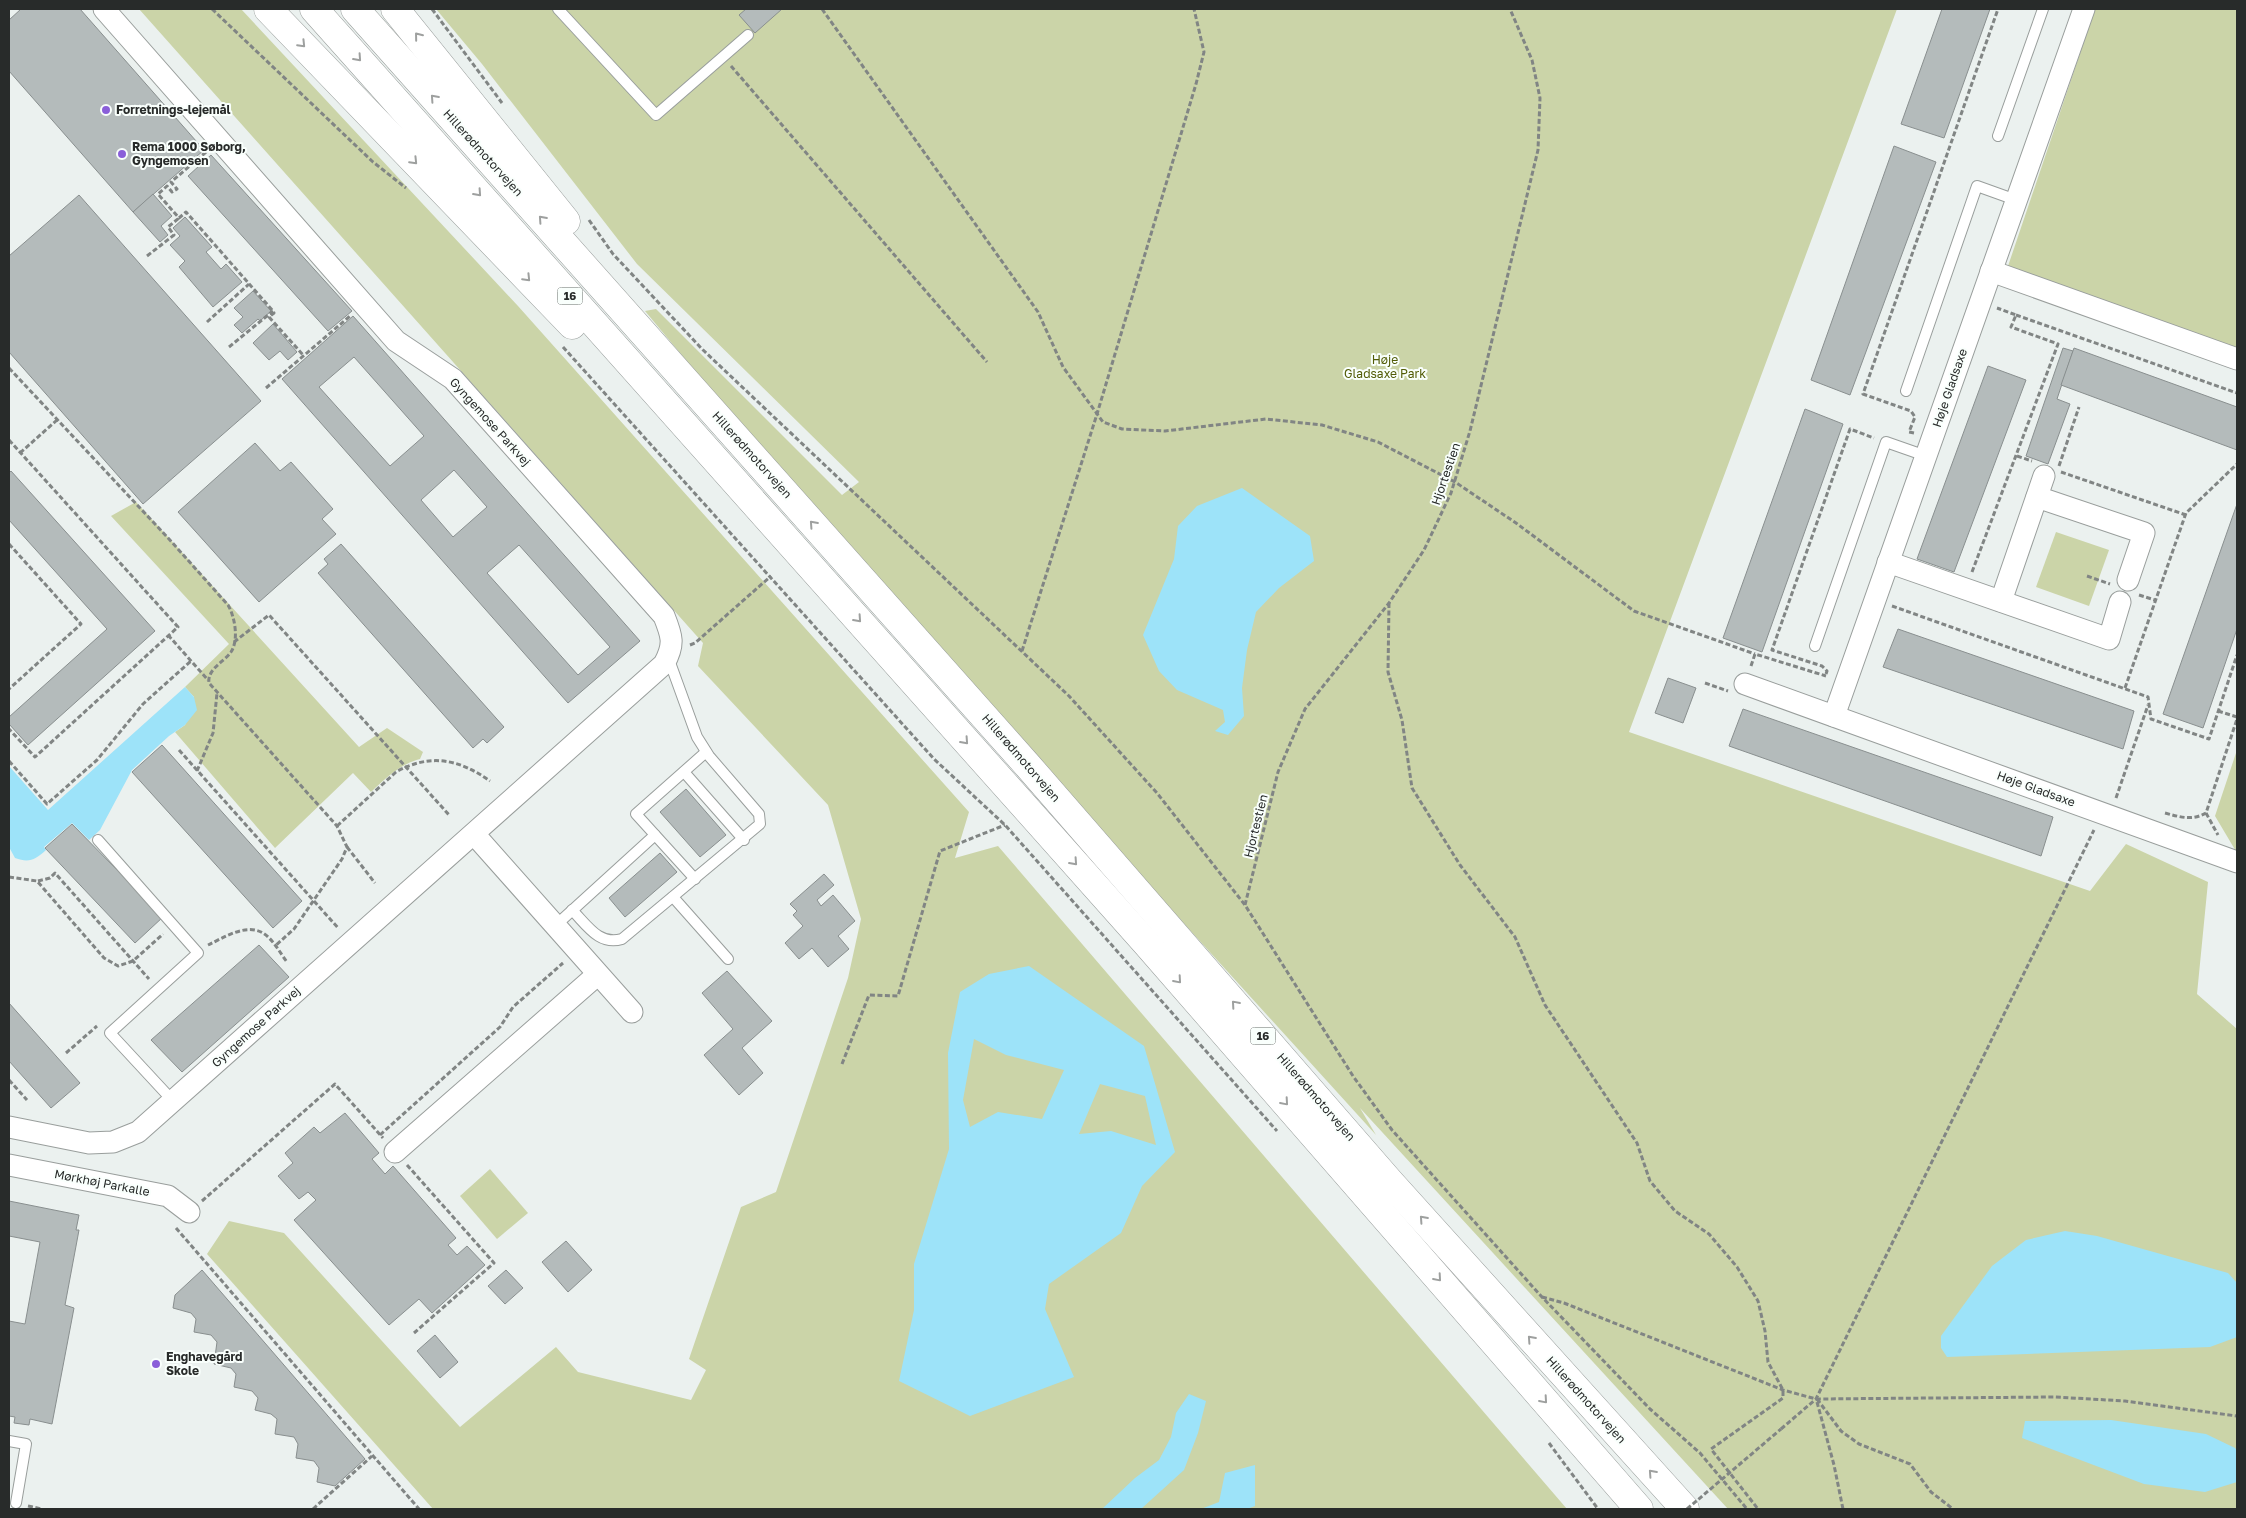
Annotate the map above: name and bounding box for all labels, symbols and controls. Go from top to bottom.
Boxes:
one-way arrow [415,33,423,42]
one-way arrow [296,38,305,47]
one-way arrow [352,53,361,62]
one-way arrow [431,94,440,103]
place label: Forretnings-lejemål [116,102,231,117]
marker: Forretnings-lejemål [100,104,112,116]
street label: Hillerødmotorvejen [440,106,526,199]
place label: Rema 1000 Søborg, Gyngemosen [132,139,246,168]
marker: Rema 1000 Søborg, Gyngemosen [116,148,128,160]
one-way arrow [408,155,417,164]
one-way arrow [472,187,481,196]
one-way arrow [539,216,548,225]
one-way arrow [521,272,530,281]
road number: 16 [558,288,582,304]
street label: Høje Gladsaxe [1929,346,1970,429]
park label: Høje Gladsaxe Park [1344,352,1426,381]
street label: Gyngemose Parkvej [447,374,534,469]
street label: Hillerødmotorvejen [709,408,795,501]
street label: Hjortestien [1428,441,1463,507]
one-way arrow [810,521,819,530]
one-way arrow [852,614,861,623]
street label: Hillerødmotorvejen [979,711,1064,805]
one-way arrow [959,735,968,744]
street label: Høje Gladsaxe [1995,767,2077,810]
street label: Hjortestien [1240,793,1271,859]
one-way arrow [1068,857,1077,866]
one-way arrow [1173,974,1182,983]
street label: Gyngemose Parkvej [208,983,303,1070]
one-way arrow [1232,1001,1241,1010]
road number: 16 [1250,1028,1276,1044]
street label: Hillerødmotorvejen [1274,1050,1359,1144]
one-way arrow [1279,1097,1288,1106]
street label: Mørkhøj Parkalle [53,1166,151,1199]
one-way arrow [1420,1215,1429,1224]
one-way arrow [1432,1272,1441,1281]
one-way arrow [1528,1336,1537,1345]
place label: Enghavegård Skole [166,1349,242,1378]
street label: Hillerødmotorvejen [1543,1353,1629,1446]
marker: Enghavegård Skole [150,1358,162,1370]
one-way arrow [1539,1395,1548,1404]
one-way arrow [1649,1470,1658,1479]

